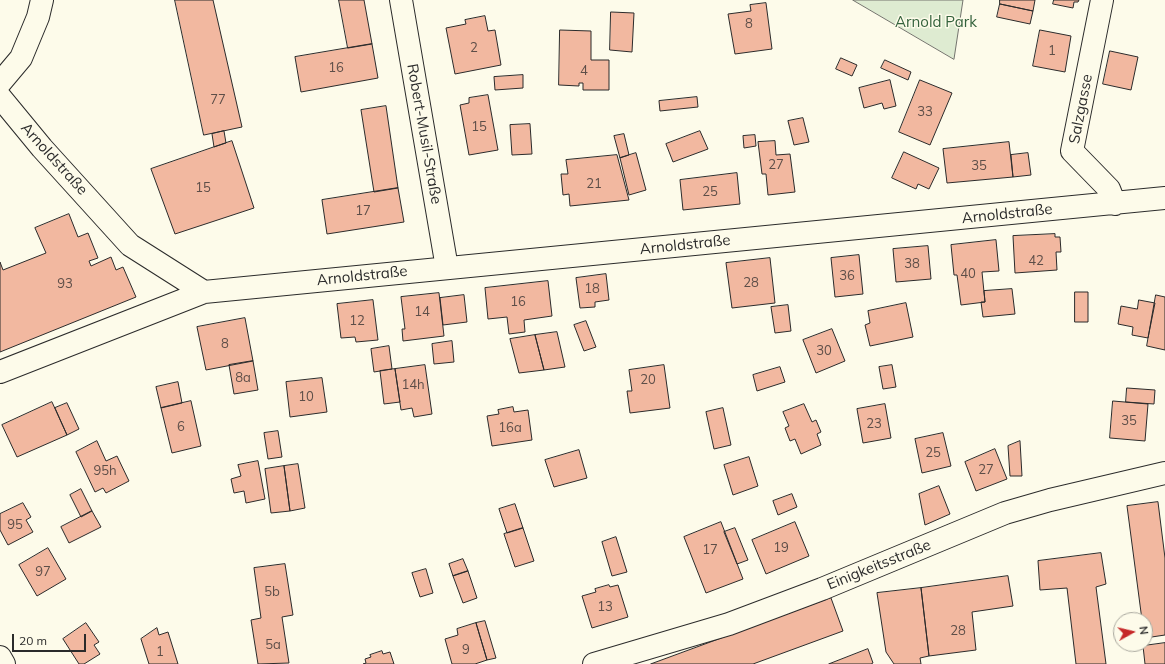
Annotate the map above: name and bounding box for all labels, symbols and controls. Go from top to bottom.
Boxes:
park label: Arnold Park [895,13,977,31]
house number: 8 [745,16,753,32]
house number: 2 [470,40,478,56]
house number: 1 [1048,43,1056,59]
house number: 16 [328,60,344,76]
street label: Robert-Musil-Straße [403,62,445,206]
house number: 4 [580,63,588,79]
street label: Salzgasse [1065,73,1097,145]
house number: 77 [210,92,226,108]
house number: 33 [917,104,933,120]
street label: Arnoldstraße [17,119,91,199]
house number: 15 [471,119,487,135]
house number: 27 [768,157,784,173]
house number: 35 [971,158,987,174]
house number: 21 [586,176,602,192]
house number: 15 [195,180,211,196]
house number: 25 [702,184,718,200]
street label: Arnoldstraße [961,200,1053,228]
house number: 17 [355,203,371,219]
street label: Arnoldstraße [639,231,731,259]
house number: 42 [1028,253,1044,269]
house number: 38 [904,256,920,272]
street label: Arnoldstraße [316,262,408,290]
house number: 40 [960,266,976,282]
house number: 36 [839,268,855,284]
house number: 28 [743,275,759,291]
house number: 93 [57,276,73,292]
house number: 18 [584,281,600,297]
house number: 16 [510,294,526,310]
house number: 14 [414,304,430,320]
house number: 12 [349,313,365,329]
house number: 8 [221,336,229,352]
house number: 30 [816,343,832,359]
house number: 8a [235,370,251,386]
house number: 20 [640,372,656,388]
house number: 14h [401,377,425,393]
house number: 10 [298,389,314,405]
house number: 35 [1121,413,1137,429]
house number: 23 [866,416,882,432]
house number: 6 [177,419,185,435]
house number: 16a [498,420,522,436]
house number: 25 [925,445,941,461]
house number: 27 [978,462,994,478]
house number: 95h [93,463,117,479]
house number: 95 [7,517,23,533]
street label: Einigkeitsstraße [824,536,934,594]
house number: 19 [773,540,789,556]
house number: 17 [702,542,718,558]
house number: 97 [35,564,51,580]
house number: 5b [264,584,280,600]
house number: 13 [597,599,613,615]
north arrow [1113,612,1153,652]
house number: 28 [950,623,966,639]
text: N [1136,625,1151,636]
scale bar [14,626,88,652]
text: 20 m [19,633,47,648]
house number: 5a [265,637,281,653]
house number: 9 [462,642,470,658]
house number: 1 [156,644,164,660]

